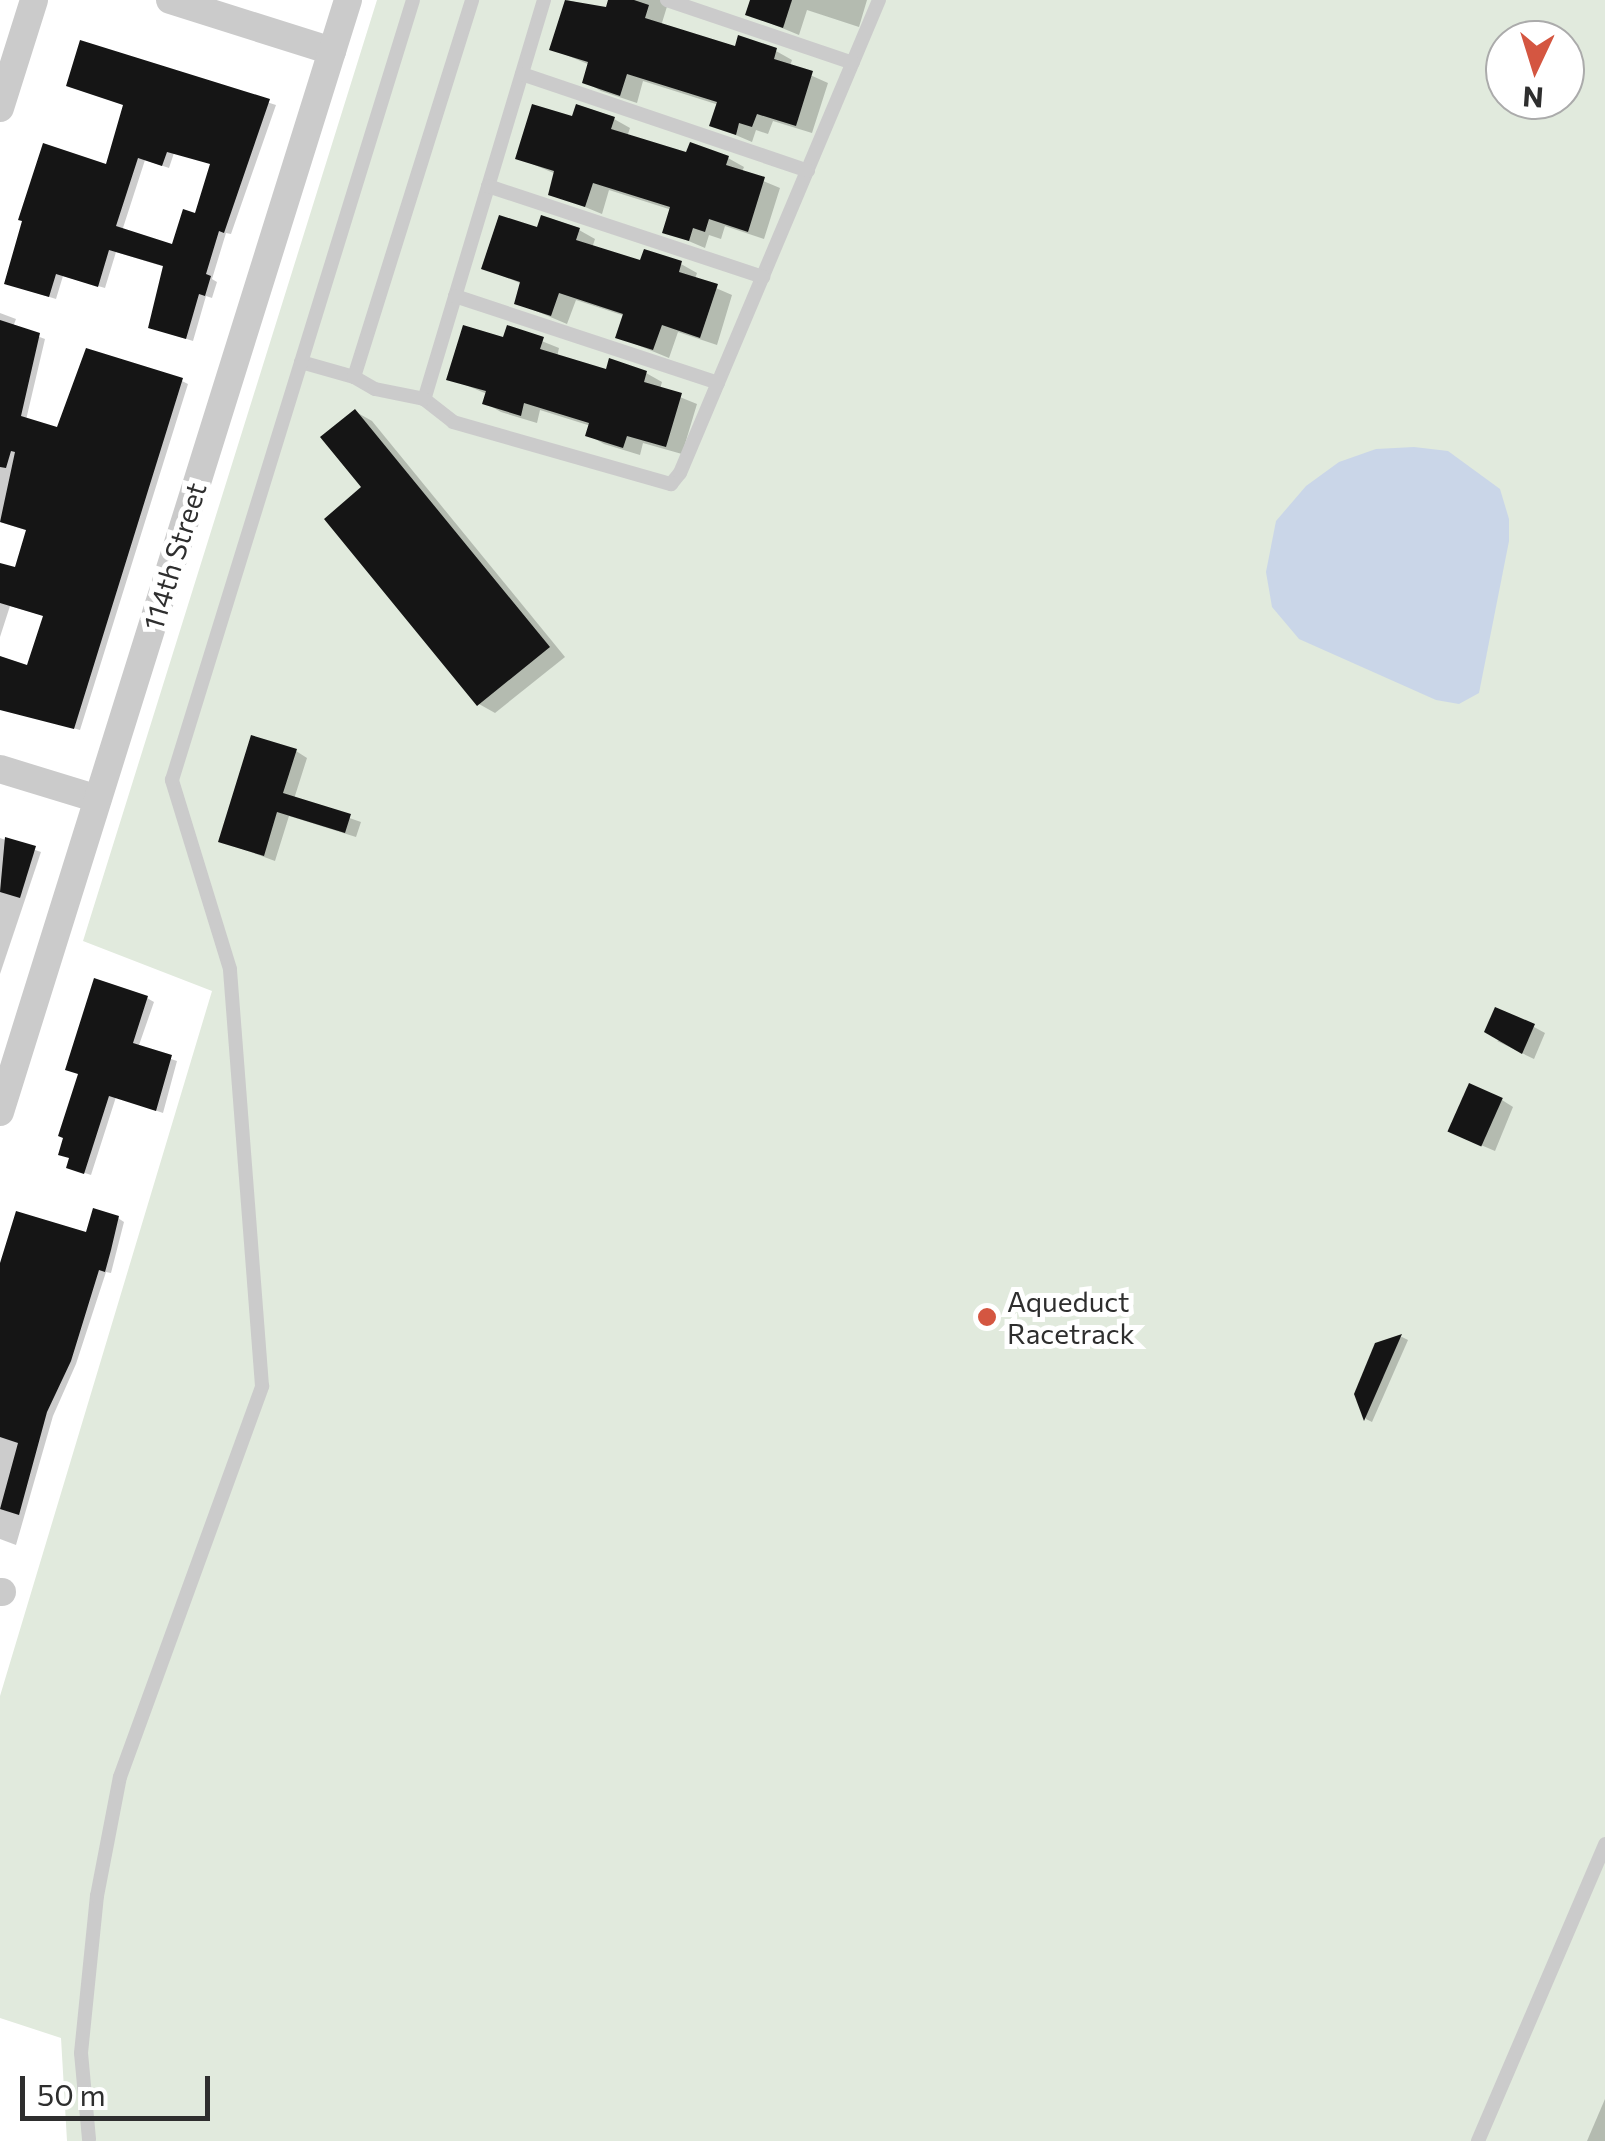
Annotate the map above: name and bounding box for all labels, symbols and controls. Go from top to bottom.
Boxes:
north arrow [1485,20,1585,120]
text: N [1521,80,1545,116]
street label: 114th Street [136,478,212,634]
place label: Aqueduct Racetrack [1007,1284,1135,1350]
marker: Aqueduct Racetrack [976,1306,998,1328]
scale bar [25,2056,215,2118]
text: 50 m [37,2075,106,2112]

